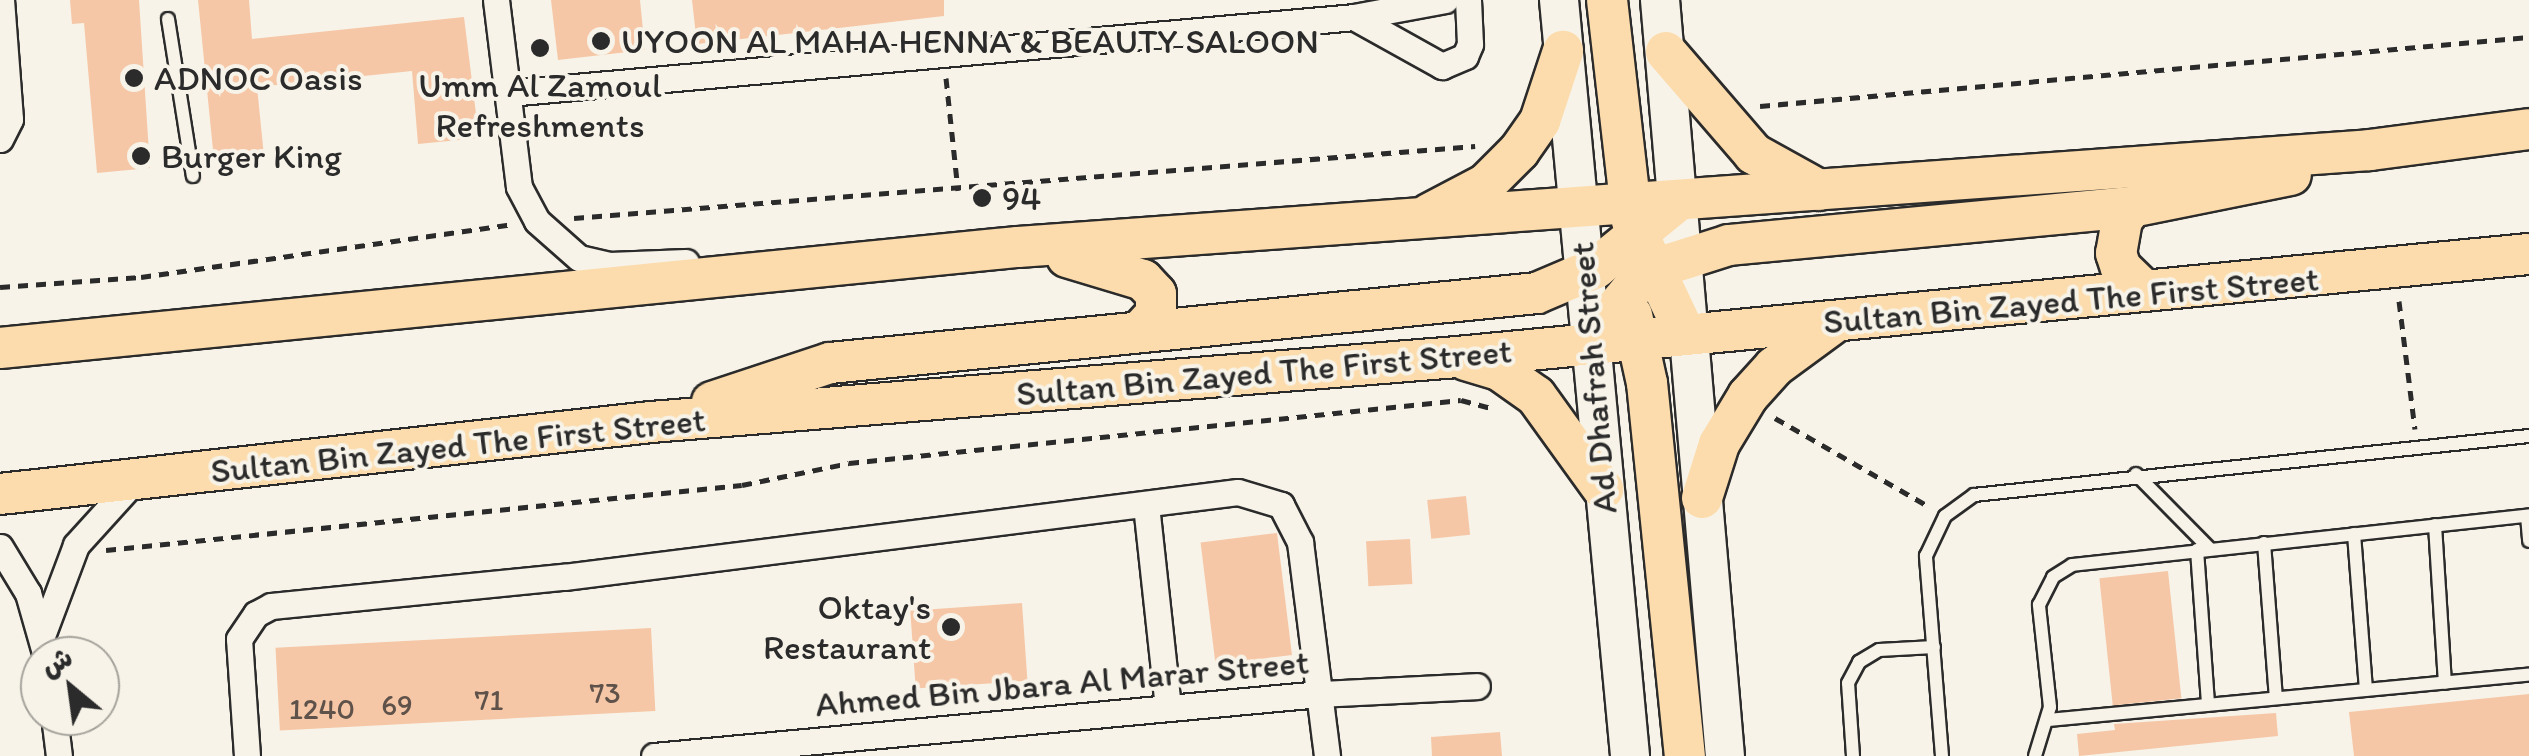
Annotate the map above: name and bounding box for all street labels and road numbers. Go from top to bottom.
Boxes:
street label: Ad Dhafrah Street [1560,240,1626,516]
street label: Sultan Bin Zayed The First Street [1822,257,2320,343]
street label: Sultan Bin Zayed The First Street [1015,329,1513,415]
street label: Sultan Bin Zayed The First Street [209,398,707,492]
street label: Ahmed Bin Jbara Al Marar Street [814,641,1310,725]

